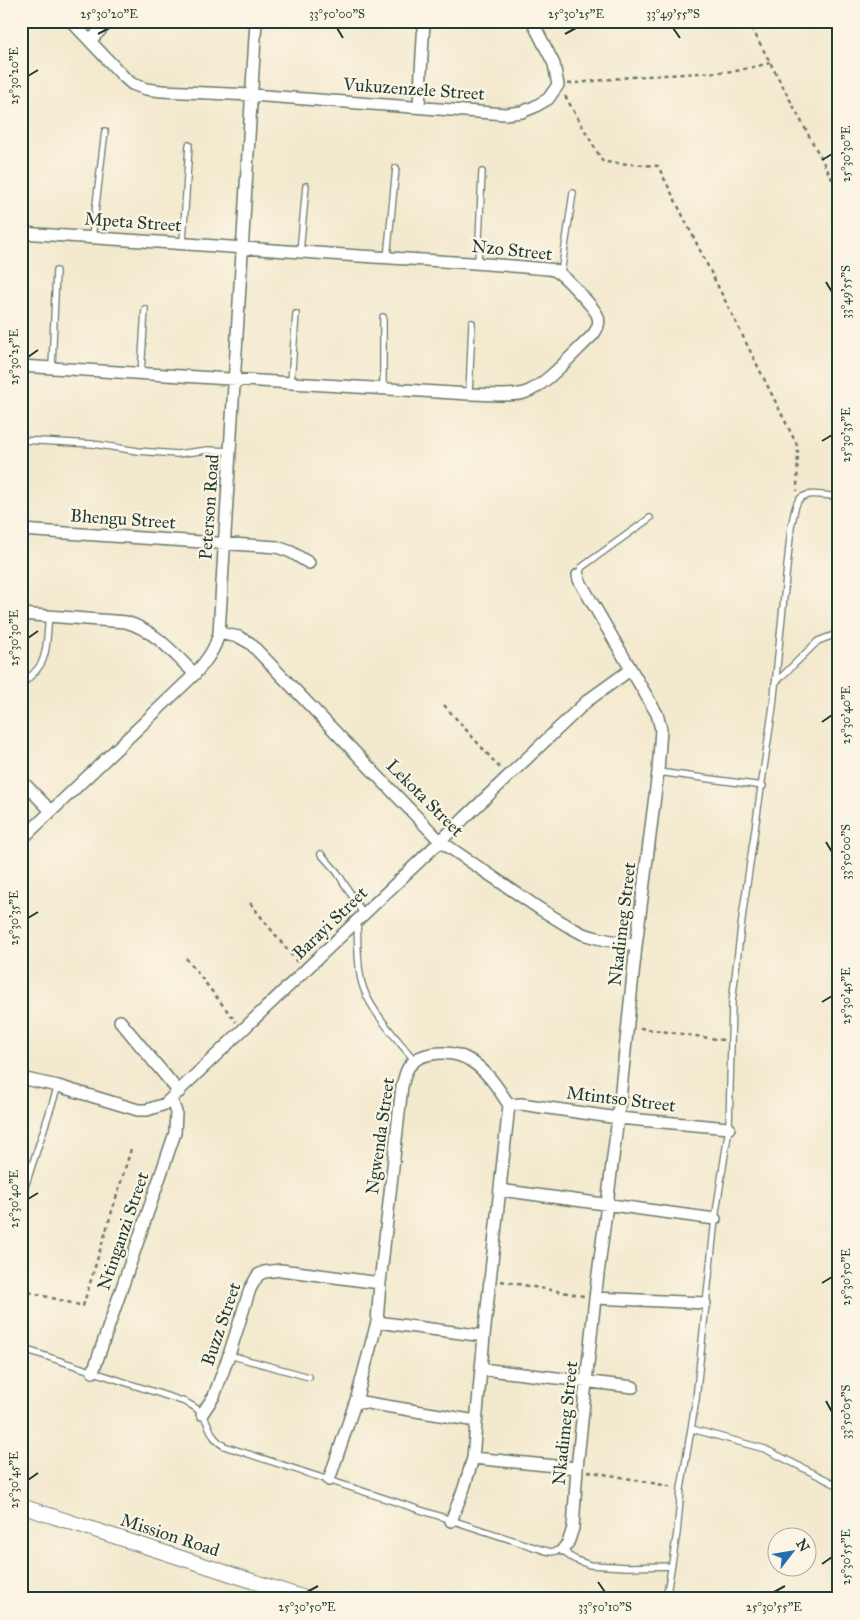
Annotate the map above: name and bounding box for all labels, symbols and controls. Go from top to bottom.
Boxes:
text: 25°30'20"E [80,7,138,21]
text: 33°50'00"S [309,7,365,21]
text: 25°30'25"E [548,7,604,21]
text: 33°49'55"S [646,7,700,21]
text: 25°30'20"E [7,47,21,105]
street label: Vukuzenzele Street [342,73,486,105]
text: 25°30'30"E [839,125,853,182]
street label: Mpeta Street [84,208,183,236]
street label: Nzo Street [471,235,554,265]
text: 33°49'55"S [839,265,853,319]
text: 25°30'25"E [7,329,21,385]
text: 25°30'35"E [839,407,853,463]
street label: Peterson Road [194,453,224,561]
street label: Bhengu Street [69,504,177,535]
text: 25°30'30"E [7,609,21,666]
text: 25°30'40"E [839,685,853,744]
street label: Lekota Street [382,755,469,842]
text: 33°50'00"S [839,824,853,880]
street label: Nkadimeg Street [603,860,642,987]
street label: Barayi Street [288,881,372,964]
text: 25°30'35"E [7,890,21,946]
text: 25°30'45"E [839,967,853,1024]
street label: Ngwenda Street [361,1076,400,1196]
street label: Mtintso Street [565,1081,678,1117]
street label: Ntinganzi Street [92,1168,155,1293]
text: 25°30'40"E [7,1169,21,1228]
text: 25°30'50"E [839,1248,853,1306]
street label: Buzz Street [196,1279,246,1369]
street label: Nkadimeg Street [548,1359,584,1486]
text: 33°50'05"S [839,1385,853,1439]
text: 25°30'45"E [7,1451,21,1508]
street label: Mission Road [118,1509,222,1561]
north arrow [768,1528,818,1578]
text: 25°30'55"E [839,1529,853,1585]
text: N [792,1536,813,1555]
text: 25°30'50"E [278,1600,336,1614]
text: 33°50'10"S [578,1600,632,1614]
text: 25°30'55"E [746,1600,802,1614]

